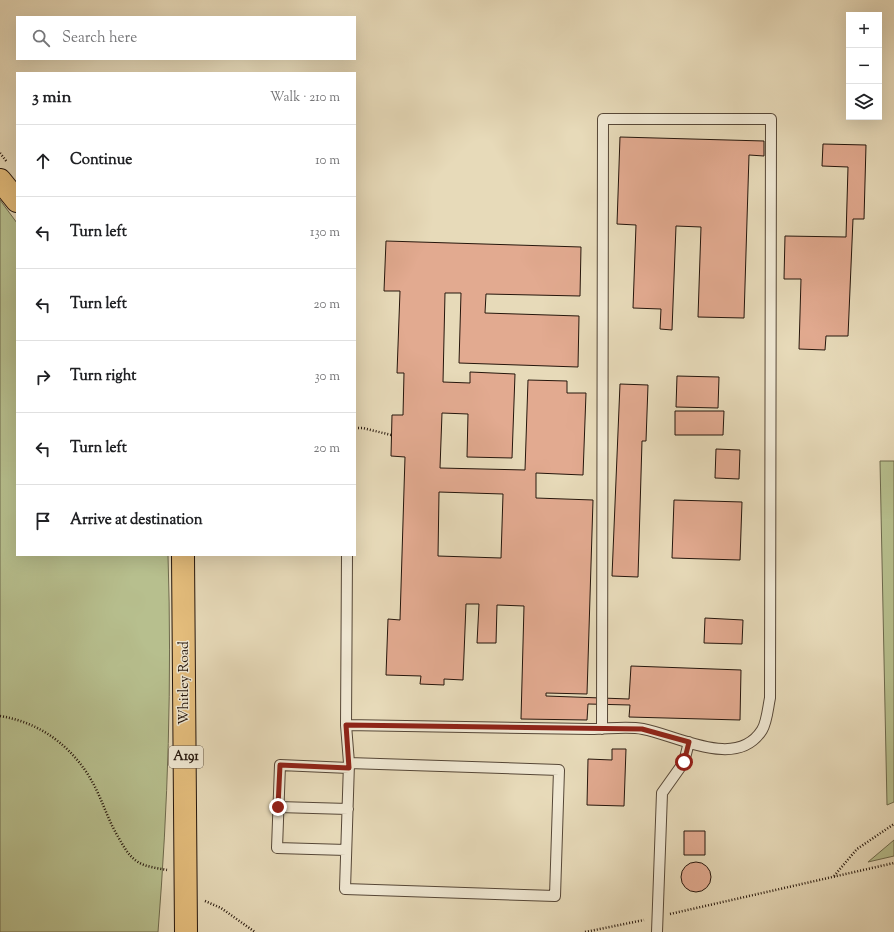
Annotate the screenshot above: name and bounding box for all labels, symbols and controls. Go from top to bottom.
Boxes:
map controls [846,12,882,120]
button: + [846,12,882,48]
search box [16,16,356,60]
icon: search [30,27,52,49]
text: Search here [62,28,137,49]
button: − [846,48,882,84]
button: layers [846,84,882,120]
text: 3 min [32,86,71,110]
text: Walk · 210 m [270,89,340,107]
icon: ahead [32,150,54,172]
text: Continue [70,150,132,171]
text: 10 m [315,152,340,170]
icon: left [32,222,54,244]
text: Turn left [70,222,127,243]
text: 130 m [310,224,340,242]
icon: left [32,294,54,316]
text: Turn left [70,294,127,315]
text: 20 m [314,296,340,314]
icon: right [32,366,54,388]
text: Turn right [70,366,136,387]
text: 30 m [314,368,340,386]
icon: left [32,438,54,460]
text: Turn left [70,438,127,459]
text: 20 m [314,440,340,458]
icon: arrive [32,510,54,532]
text: Arrive at destination [70,510,203,531]
street label: Whitley Road [175,641,195,725]
road number: A191 [169,746,203,768]
route start [675,753,693,771]
route end [269,798,287,816]

